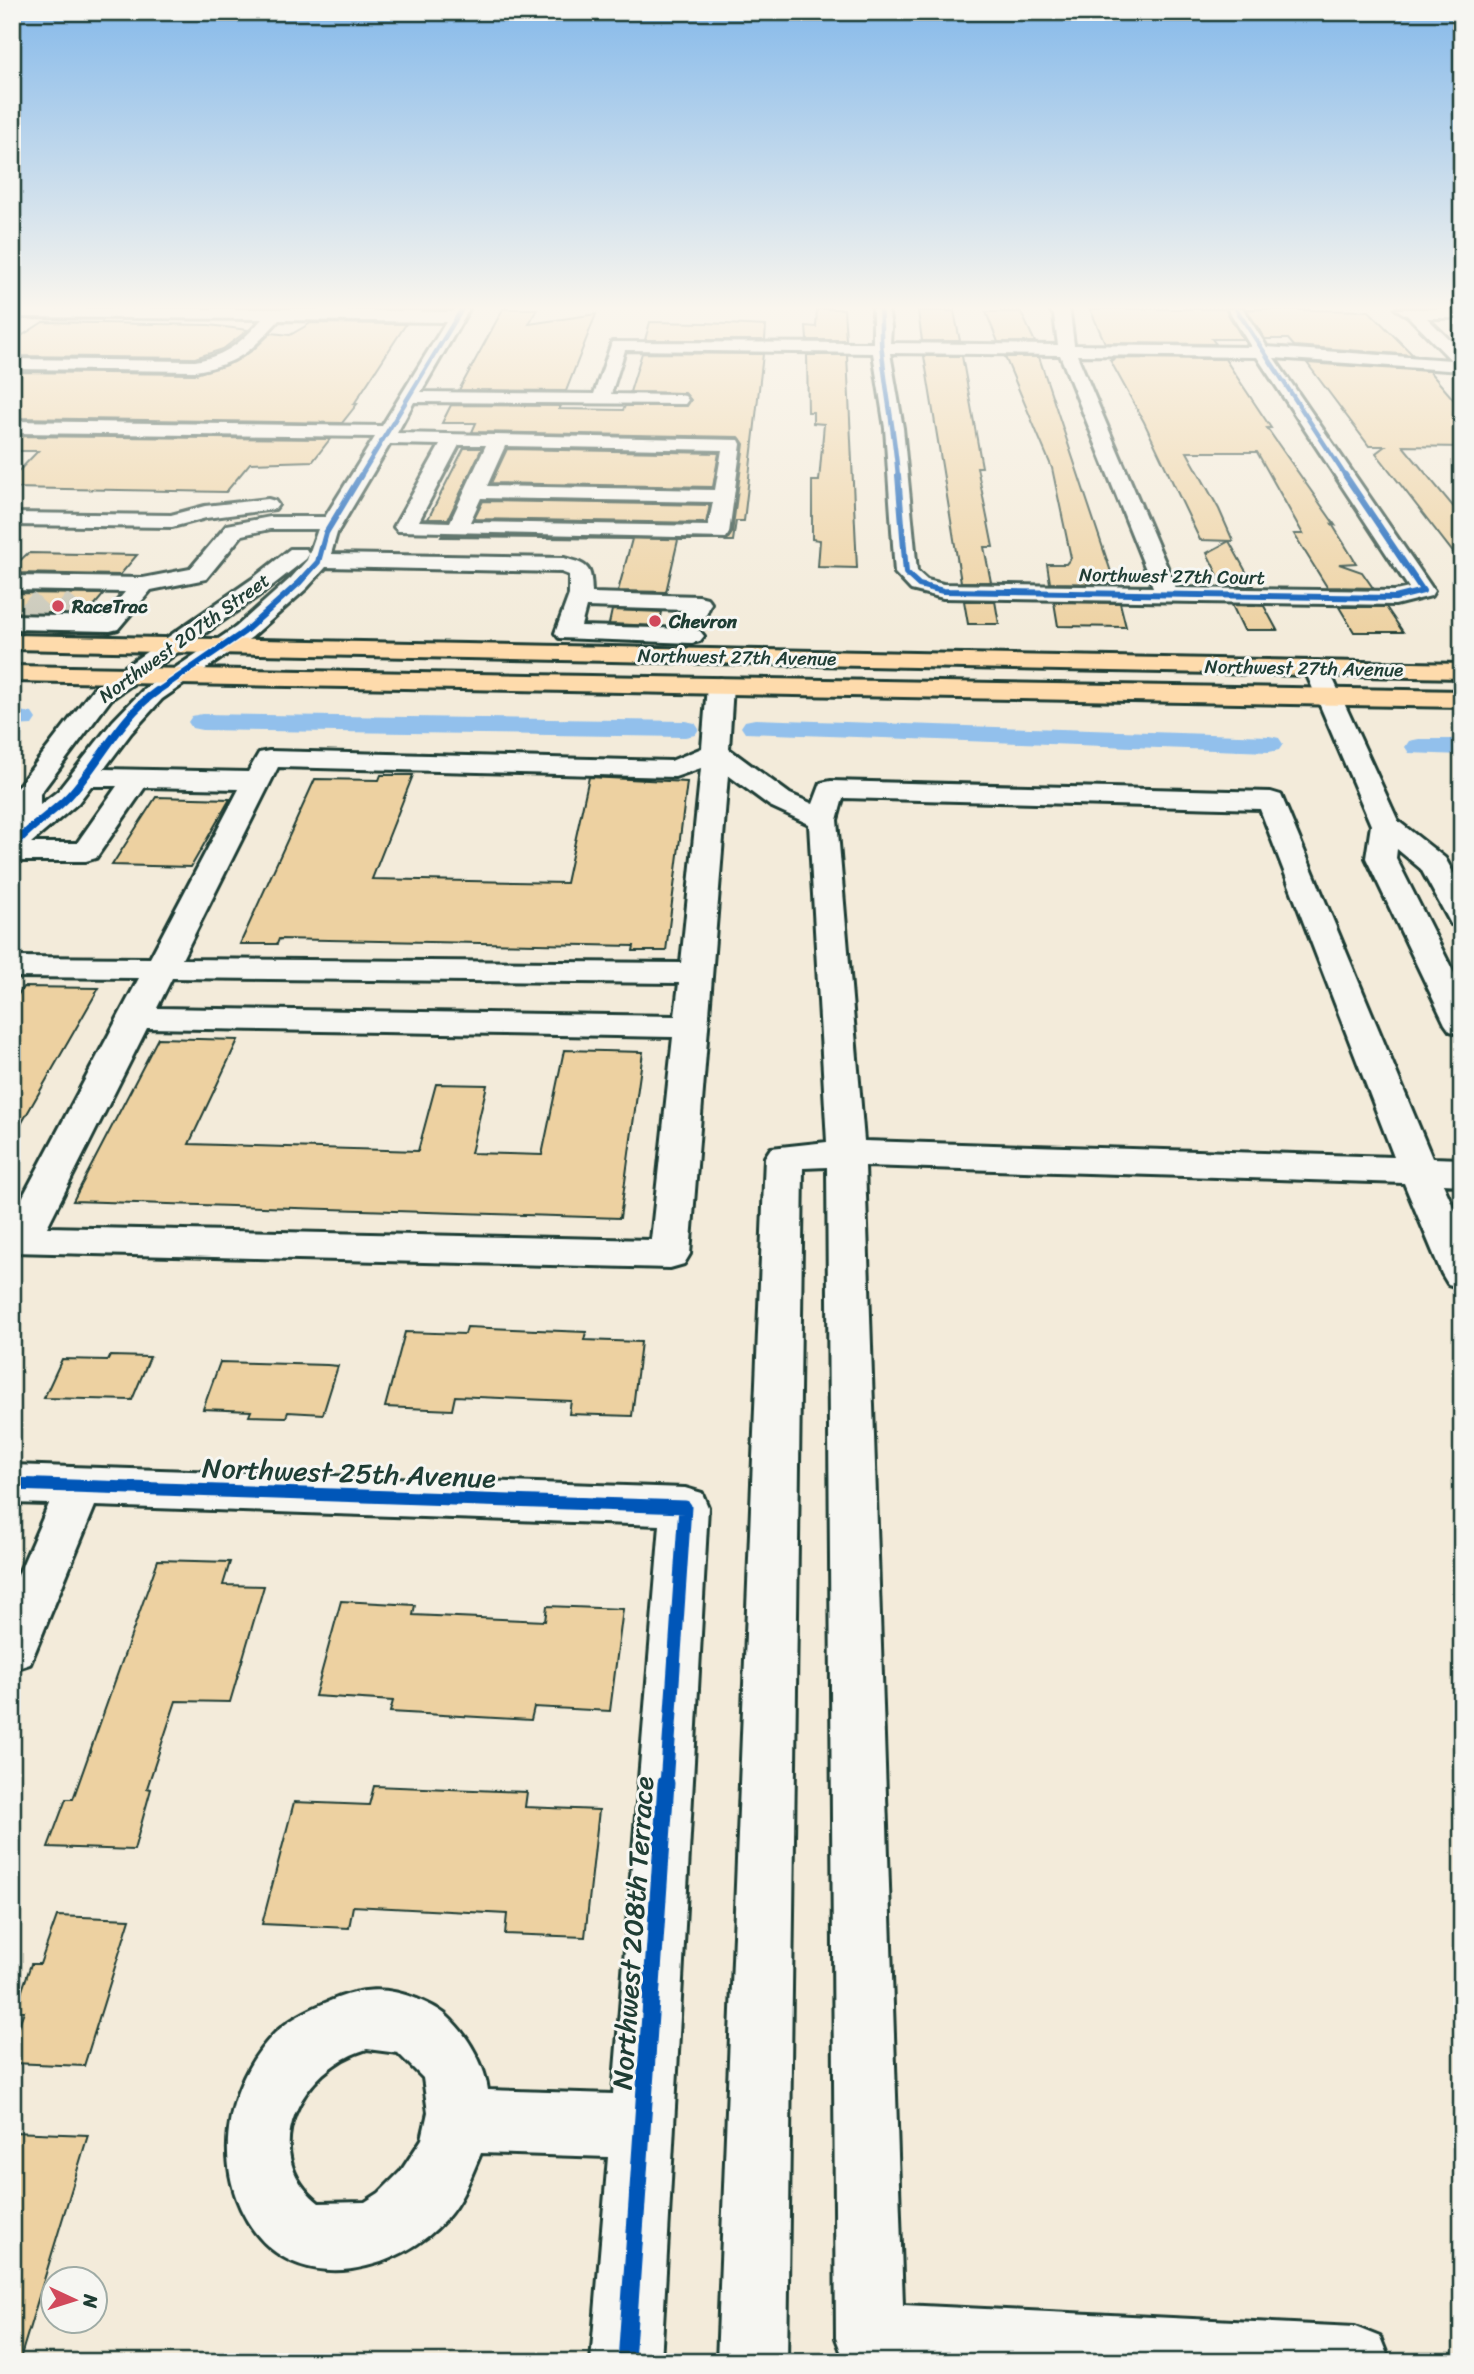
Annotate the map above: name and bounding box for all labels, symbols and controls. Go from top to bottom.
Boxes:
street label: Northwest 27th Court [1079,558,1265,594]
street label: Northwest 207th Street [91,564,277,712]
place label: RaceTrac [71,590,148,623]
marker: RaceTrac [50,598,66,614]
place label: Chevron [668,605,738,638]
marker: Chevron [647,613,663,629]
street label: Northwest 27th Avenue [637,639,837,675]
street label: Northwest 27th Avenue [1204,650,1404,686]
street label: Northwest 25th Avenue [201,1443,497,1503]
street label: Northwest 208th Terrace [598,1775,668,2091]
north arrow [38,2266,108,2336]
text: N [73,2292,107,2310]

